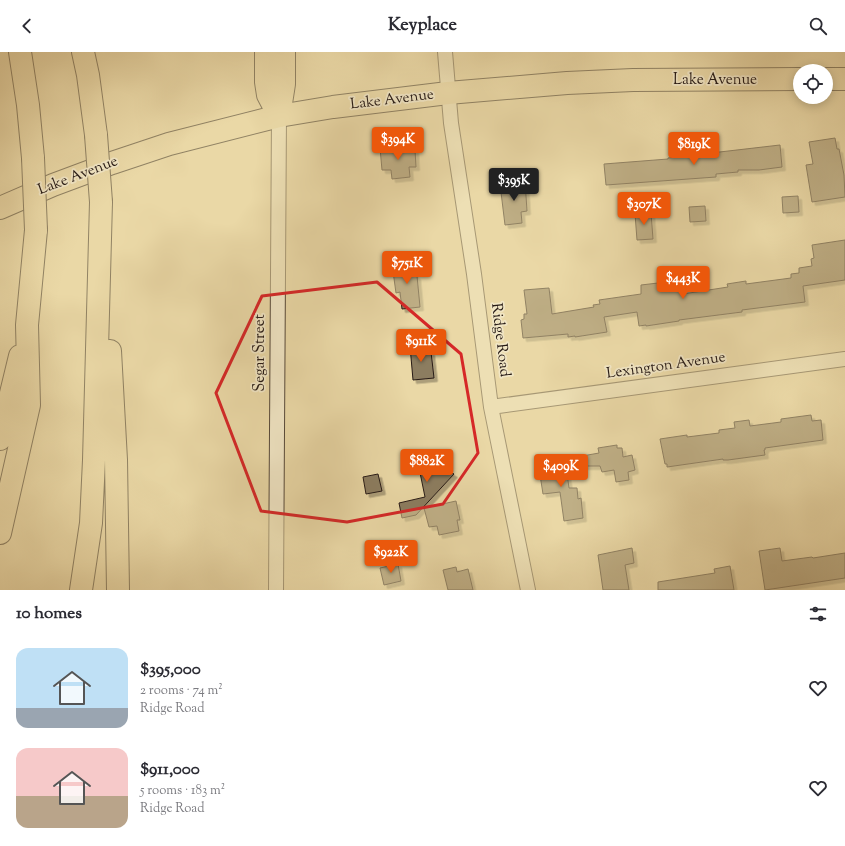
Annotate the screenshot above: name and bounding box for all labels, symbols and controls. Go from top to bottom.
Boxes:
text: Keyplace [388,13,457,39]
icon: back [16,15,38,37]
icon: search [807,15,829,37]
map controls [793,64,833,104]
button: locate [793,64,833,104]
street label: Lake Avenue [673,70,757,91]
street label: Lake Avenue [349,84,435,116]
pin: $394K [370,127,426,161]
text: $394K [381,131,415,149]
pin: $819K [666,132,722,166]
text: $819K [677,136,711,154]
street label: Lake Avenue [35,151,121,201]
pin: $395K [486,168,542,202]
text: $395K [498,172,530,190]
pin: $307K [616,192,672,226]
text: $307K [627,196,661,214]
pin: $751K [379,251,435,285]
text: $751K [391,255,423,273]
pin: $443K [655,266,711,300]
text: $443K [666,270,700,288]
street label: Ridge Road [485,302,515,379]
street label: Segar Street [250,314,271,392]
pin: $911K [393,329,449,363]
text: $911K [405,333,437,351]
street label: Lexington Avenue [605,347,727,385]
pin: $882K [399,449,455,483]
text: $882K [409,453,445,471]
pin: $409K [533,454,589,488]
text: $409K [543,458,579,476]
pin: $922K [363,540,419,574]
text: $922K [374,544,408,562]
text: 10 homes [16,602,82,626]
icon: filters [807,603,829,625]
text: $395,000 [140,658,201,682]
icon: home [48,664,96,712]
icon: heart [807,677,829,699]
text: 2 rooms · 74 m² [140,682,223,700]
text: Ridge Road [140,700,205,718]
text: $911,000 [140,758,200,782]
icon: home [48,764,96,812]
icon: heart [807,777,829,799]
text: 5 rooms · 183 m² [140,782,225,800]
text: Ridge Road [140,800,205,818]

